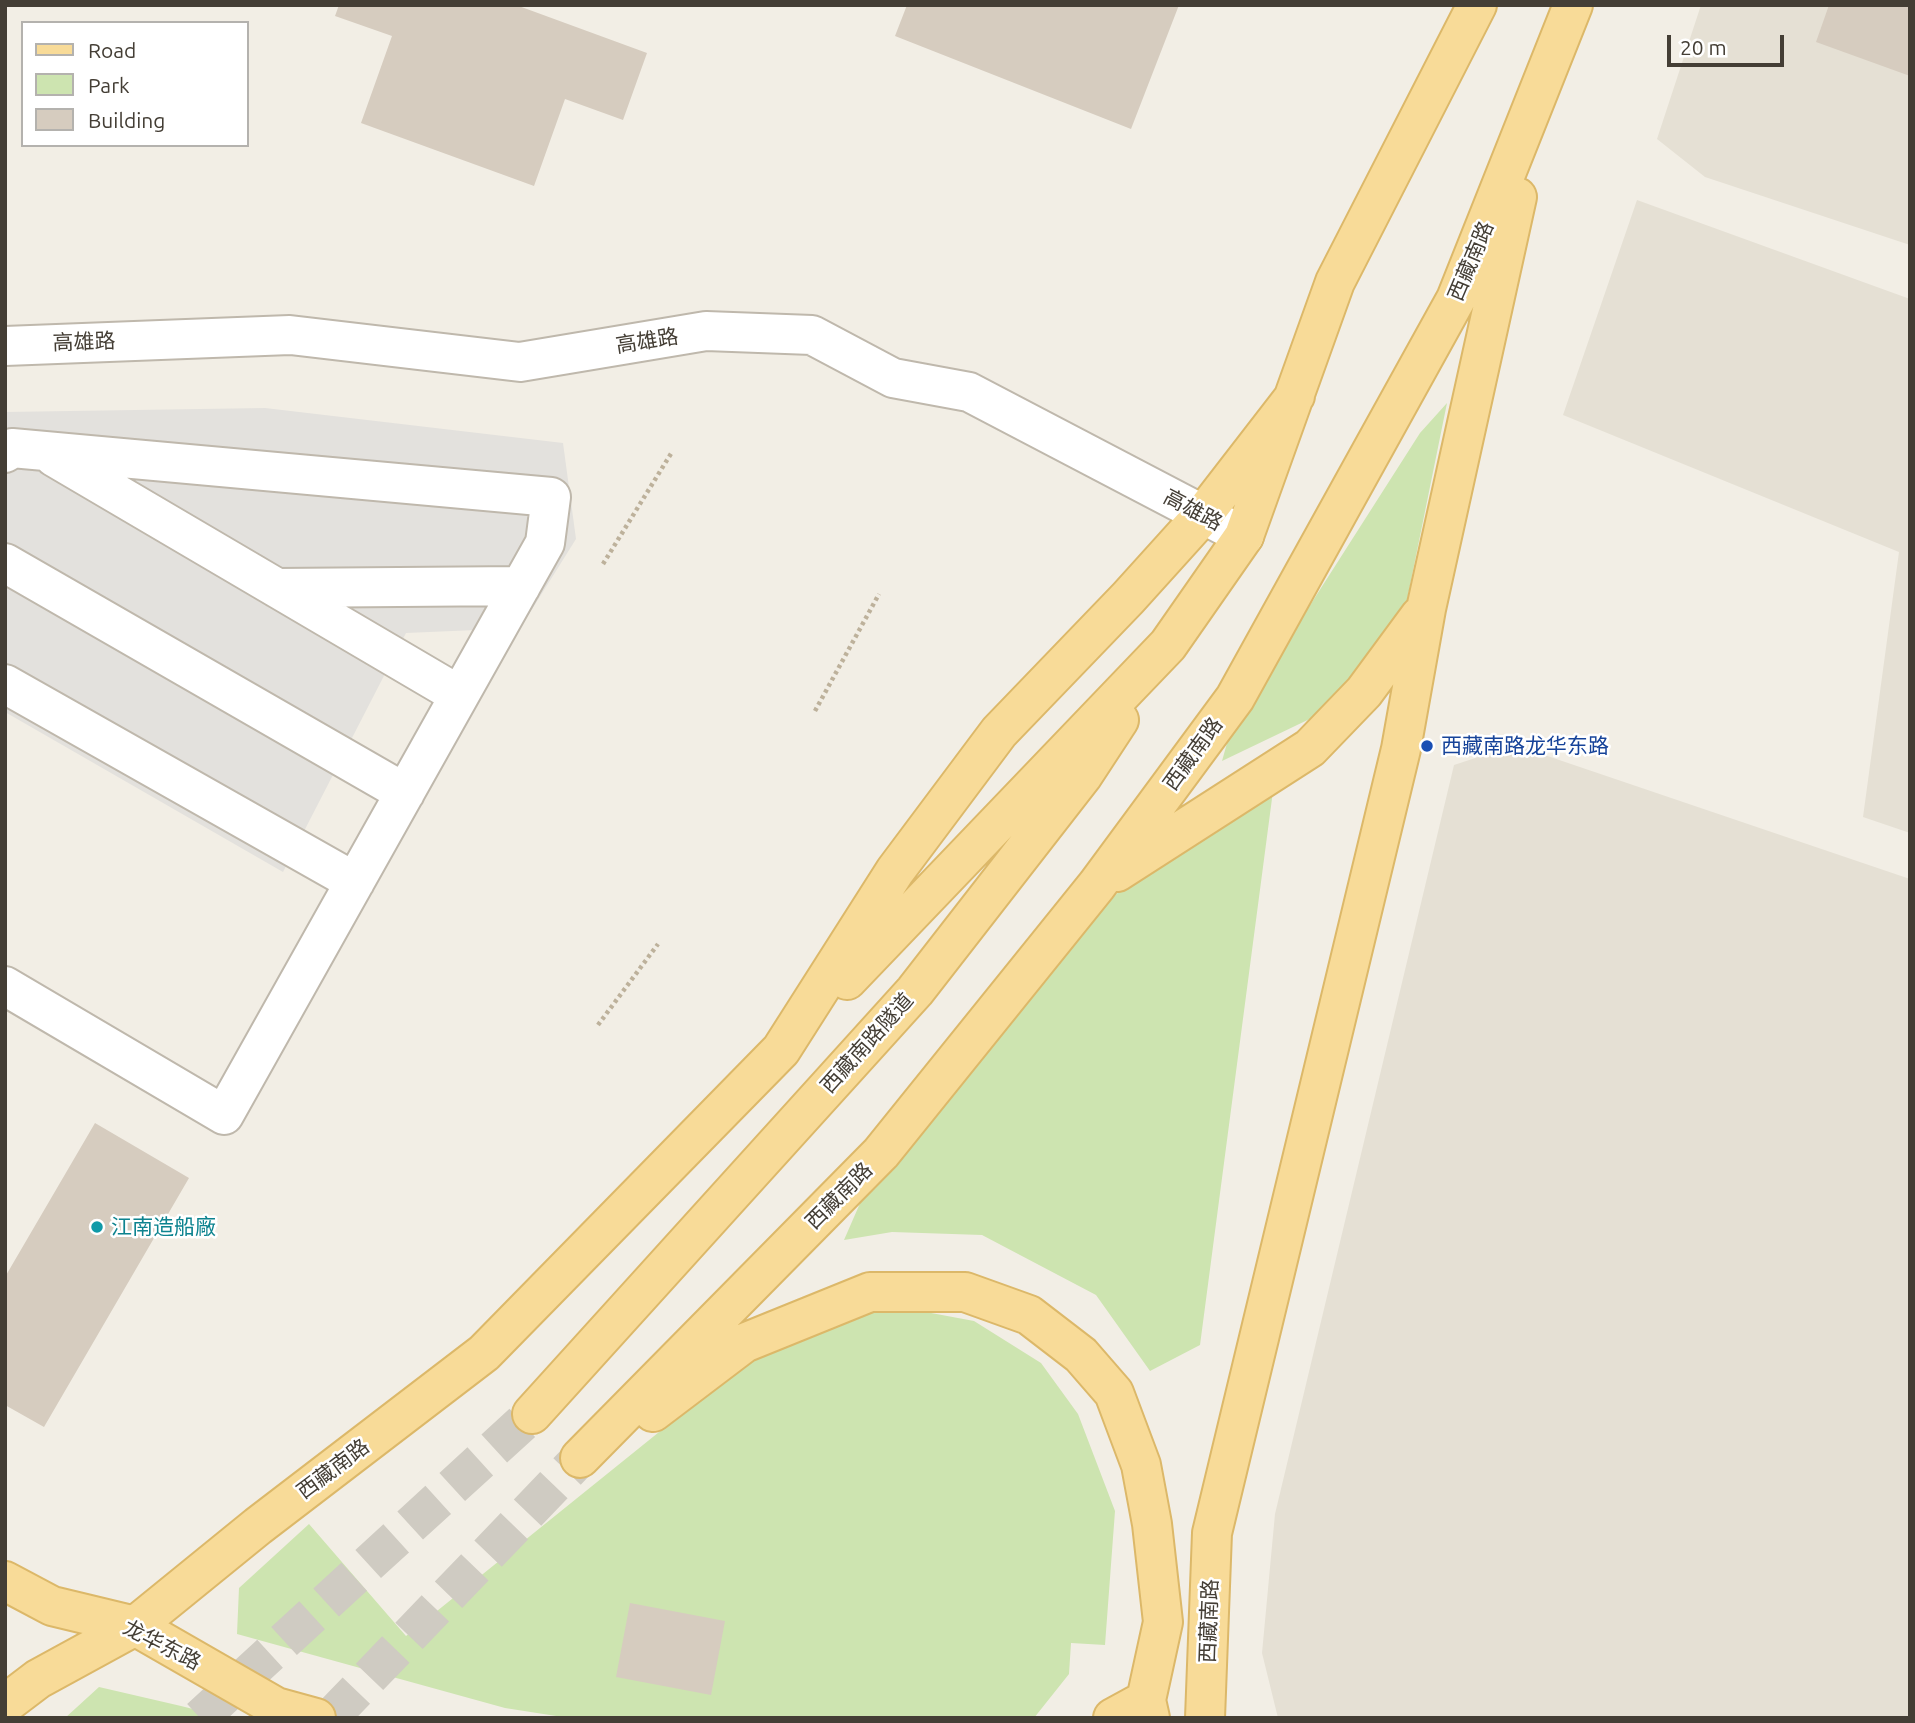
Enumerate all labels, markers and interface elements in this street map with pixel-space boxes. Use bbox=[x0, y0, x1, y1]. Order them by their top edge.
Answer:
legend bbox=[21, 21, 248, 147]
scale bar bbox=[1670, 21, 1787, 65]
text: 20 m bbox=[1680, 35, 1727, 59]
text: Road bbox=[88, 38, 136, 62]
text: Park bbox=[88, 73, 130, 97]
text: Building bbox=[88, 108, 165, 132]
street label: 西藏南路 bbox=[1443, 217, 1499, 305]
street label: 高雄路 bbox=[614, 324, 680, 358]
street label: 高雄路 bbox=[52, 328, 116, 356]
street label: 高雄路 bbox=[1159, 484, 1227, 536]
street label: 西藏南路 bbox=[1158, 713, 1228, 795]
place label: 西藏南路龙华东路 bbox=[1441, 733, 1609, 759]
marker: 西藏南路龙华东路 bbox=[1419, 738, 1435, 754]
street label: 西藏南路隧道 bbox=[815, 988, 919, 1098]
street label: 西藏南路 bbox=[800, 1157, 878, 1235]
place label: 江南造船廠 bbox=[111, 1214, 216, 1240]
marker: 江南造船廠 bbox=[89, 1219, 105, 1235]
street label: 西藏南路 bbox=[292, 1434, 374, 1504]
street label: 西藏南路 bbox=[1195, 1579, 1223, 1663]
street label: 龙华东路 bbox=[119, 1615, 205, 1675]

